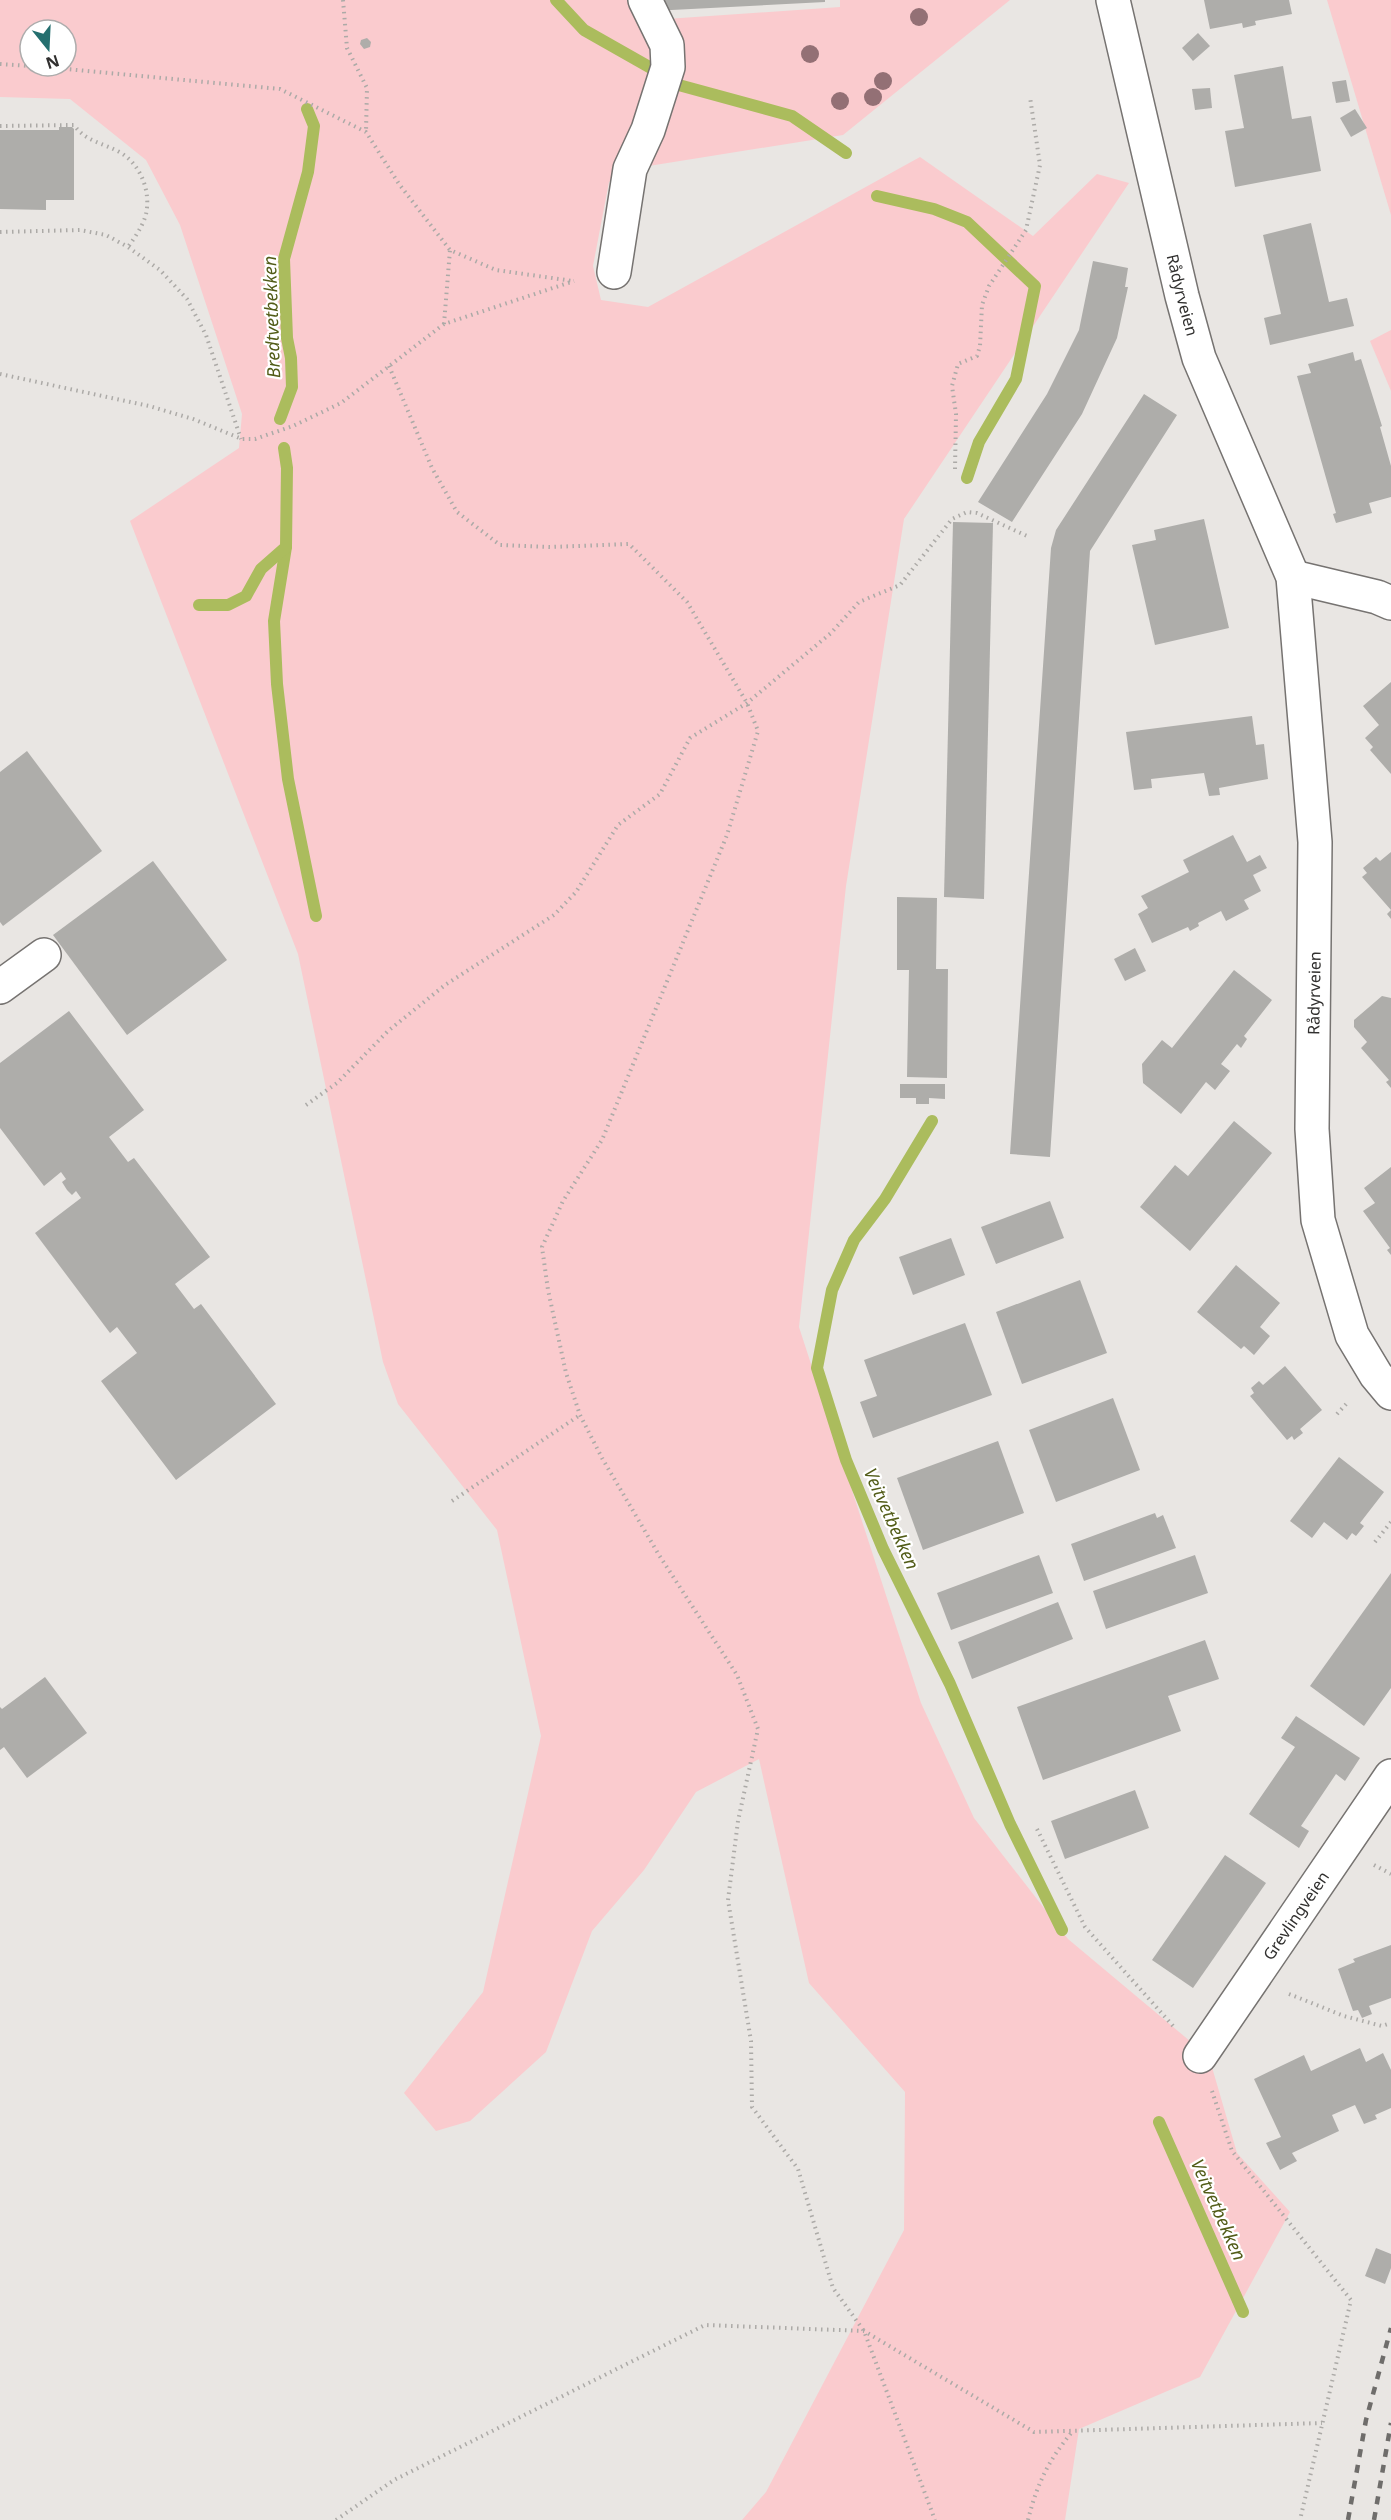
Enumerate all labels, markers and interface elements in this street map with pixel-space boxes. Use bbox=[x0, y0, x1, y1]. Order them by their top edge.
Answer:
north arrow bbox=[18, 18, 78, 78]
text: N bbox=[43, 50, 62, 75]
street label: Rådyrveien bbox=[1162, 252, 1203, 338]
water label: Bredtvetbekken bbox=[257, 255, 285, 379]
street label: Rådyrveien bbox=[1302, 951, 1326, 1035]
water label: Veitvetbekken bbox=[859, 1464, 925, 1573]
street label: Grevlingveien bbox=[1258, 1867, 1334, 1964]
water label: Veitvetbekken bbox=[1186, 2155, 1252, 2264]

